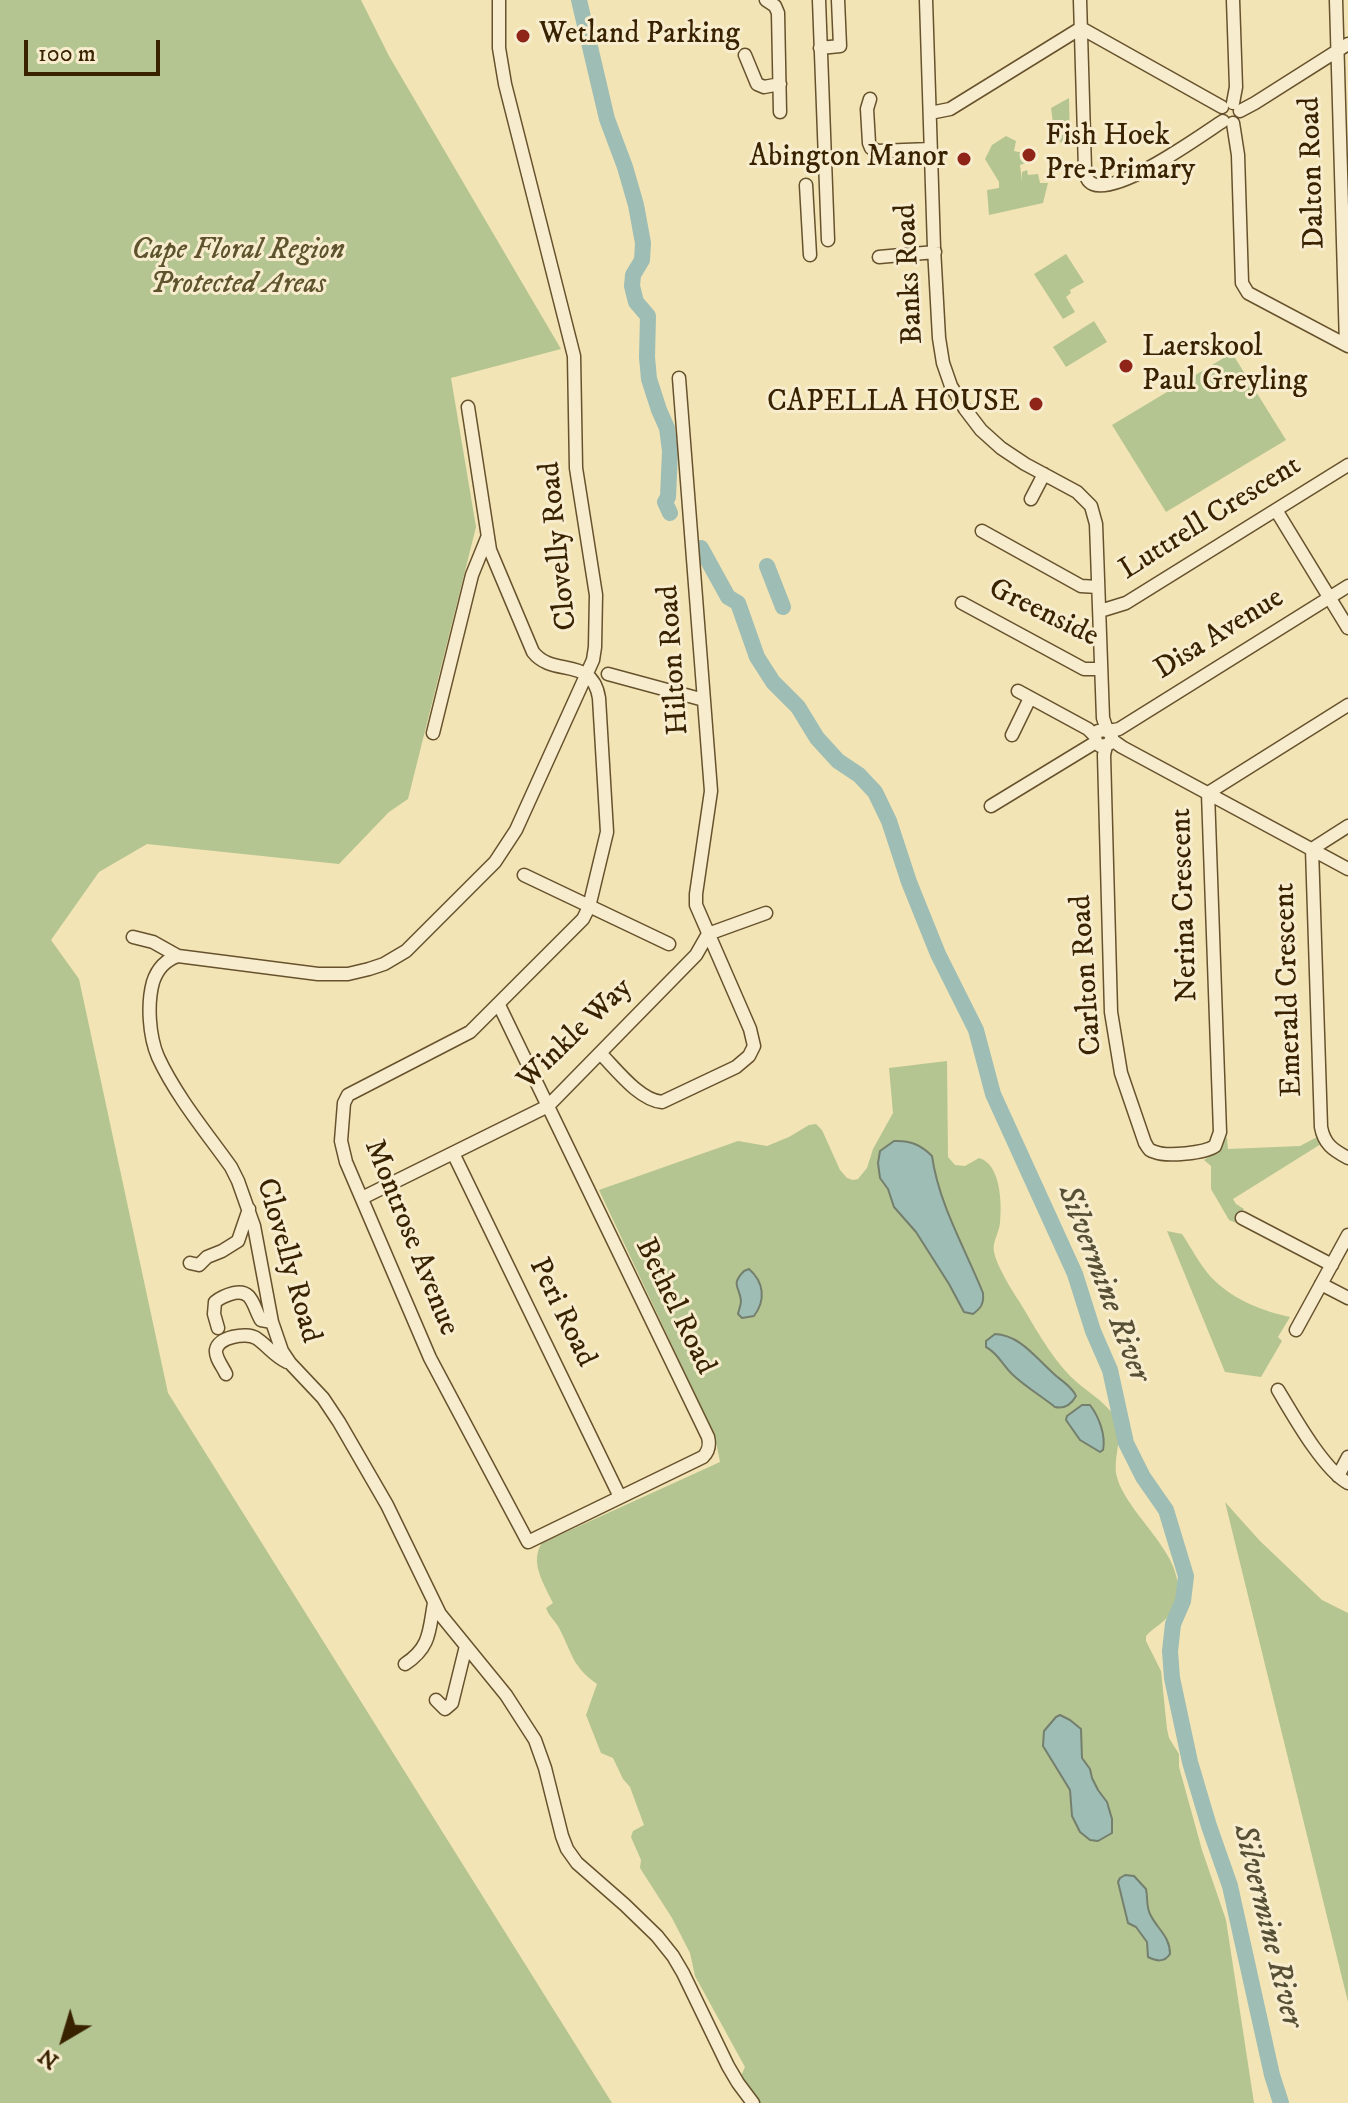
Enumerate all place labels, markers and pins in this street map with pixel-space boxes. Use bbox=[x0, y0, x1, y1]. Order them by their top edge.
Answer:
place label: Wetland Parking bbox=[539, 18, 740, 54]
marker: Wetland Parking bbox=[514, 27, 532, 45]
place label: Fish Hoek Pre-Primary bbox=[1045, 120, 1195, 190]
place label: Abington Manor bbox=[749, 141, 948, 177]
marker: Fish Hoek Pre-Primary bbox=[1020, 146, 1038, 164]
marker: Abington Manor bbox=[955, 150, 973, 168]
place label: Laerskool Paul Greyling bbox=[1142, 331, 1307, 402]
marker: Laerskool Paul Greyling bbox=[1117, 357, 1135, 375]
place label: CAPELLA HOUSE bbox=[767, 386, 1020, 422]
marker: CAPELLA HOUSE bbox=[1027, 395, 1045, 413]

